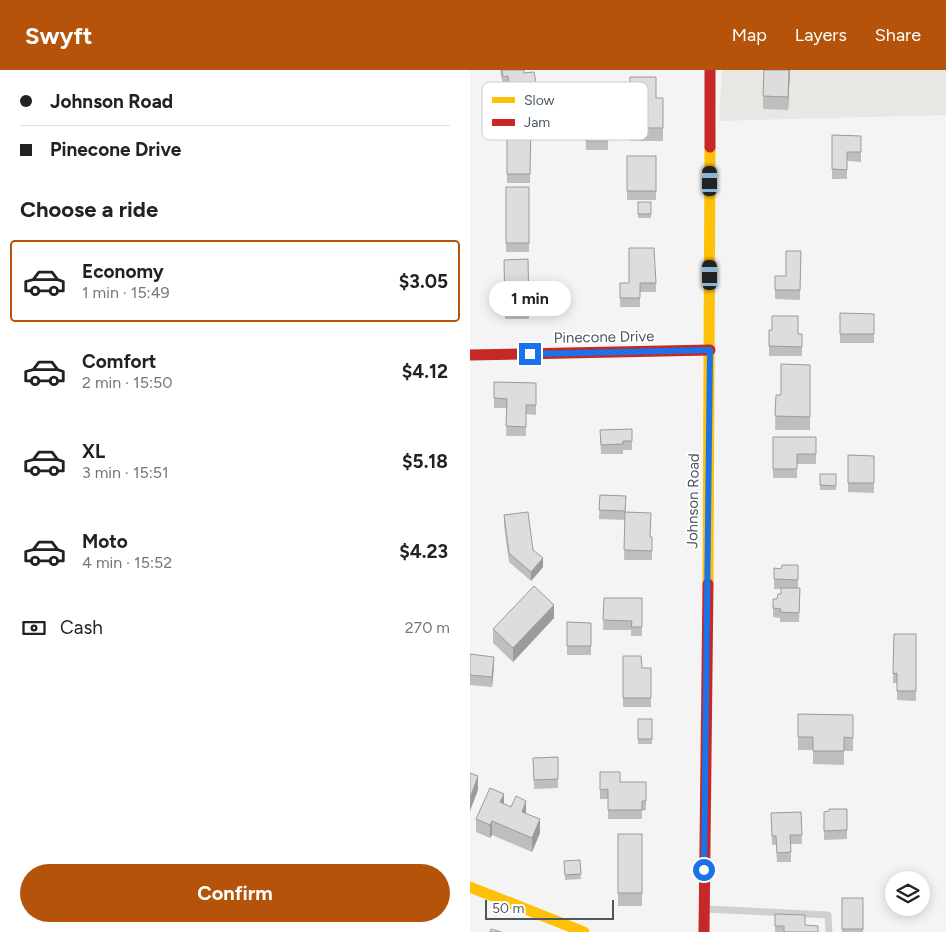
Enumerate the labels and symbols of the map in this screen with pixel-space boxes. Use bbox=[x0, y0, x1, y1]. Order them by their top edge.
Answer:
legend bbox=[482, 82, 648, 140]
text: Slow bbox=[524, 92, 555, 109]
text: Jam bbox=[524, 114, 550, 131]
car bbox=[702, 166, 717, 196]
car bbox=[702, 260, 717, 290]
callout: 1 min bbox=[489, 282, 571, 316]
street label: Pinecone Drive bbox=[554, 327, 654, 347]
route end bbox=[519, 343, 541, 365]
street label: Johnson Road bbox=[683, 453, 703, 549]
route start bbox=[693, 859, 715, 881]
scale bar bbox=[485, 897, 614, 920]

